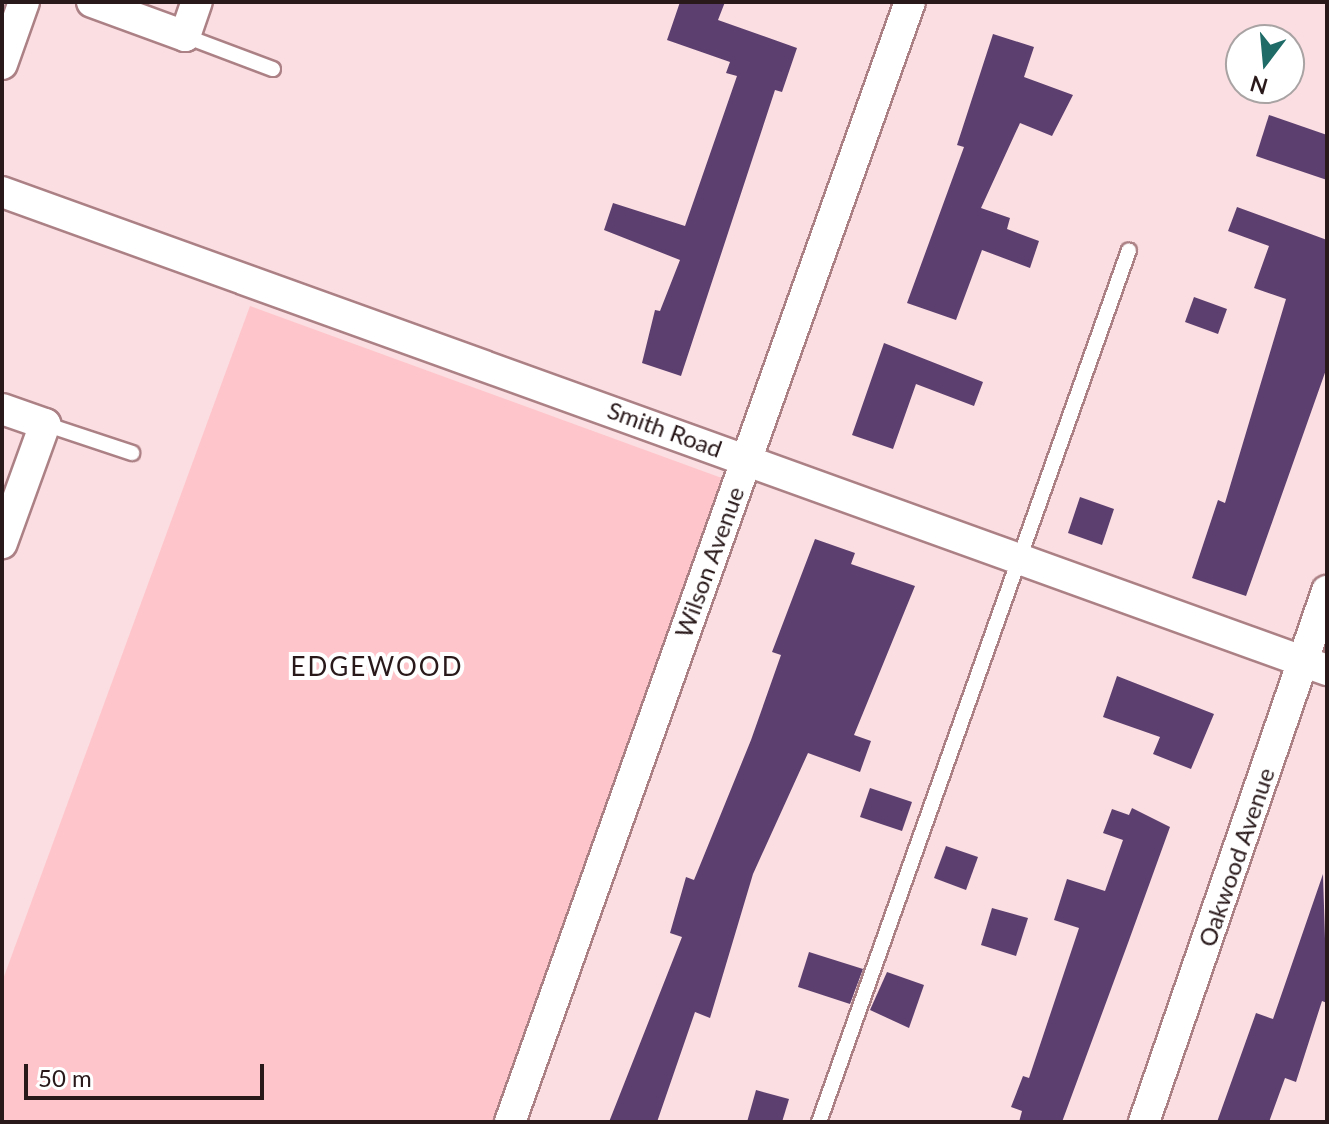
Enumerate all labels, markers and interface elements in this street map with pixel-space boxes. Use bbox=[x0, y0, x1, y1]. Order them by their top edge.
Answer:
north arrow bbox=[1225, 24, 1305, 104]
text: N bbox=[1247, 70, 1271, 101]
street label: Smith Road bbox=[604, 395, 726, 463]
street label: Wilson Avenue bbox=[668, 482, 750, 642]
district label: EDGEWOOD bbox=[291, 651, 463, 683]
street label: Oakwood Avenue bbox=[1192, 763, 1280, 951]
scale bar bbox=[28, 1048, 268, 1098]
text: 50 m bbox=[38, 1063, 92, 1092]

